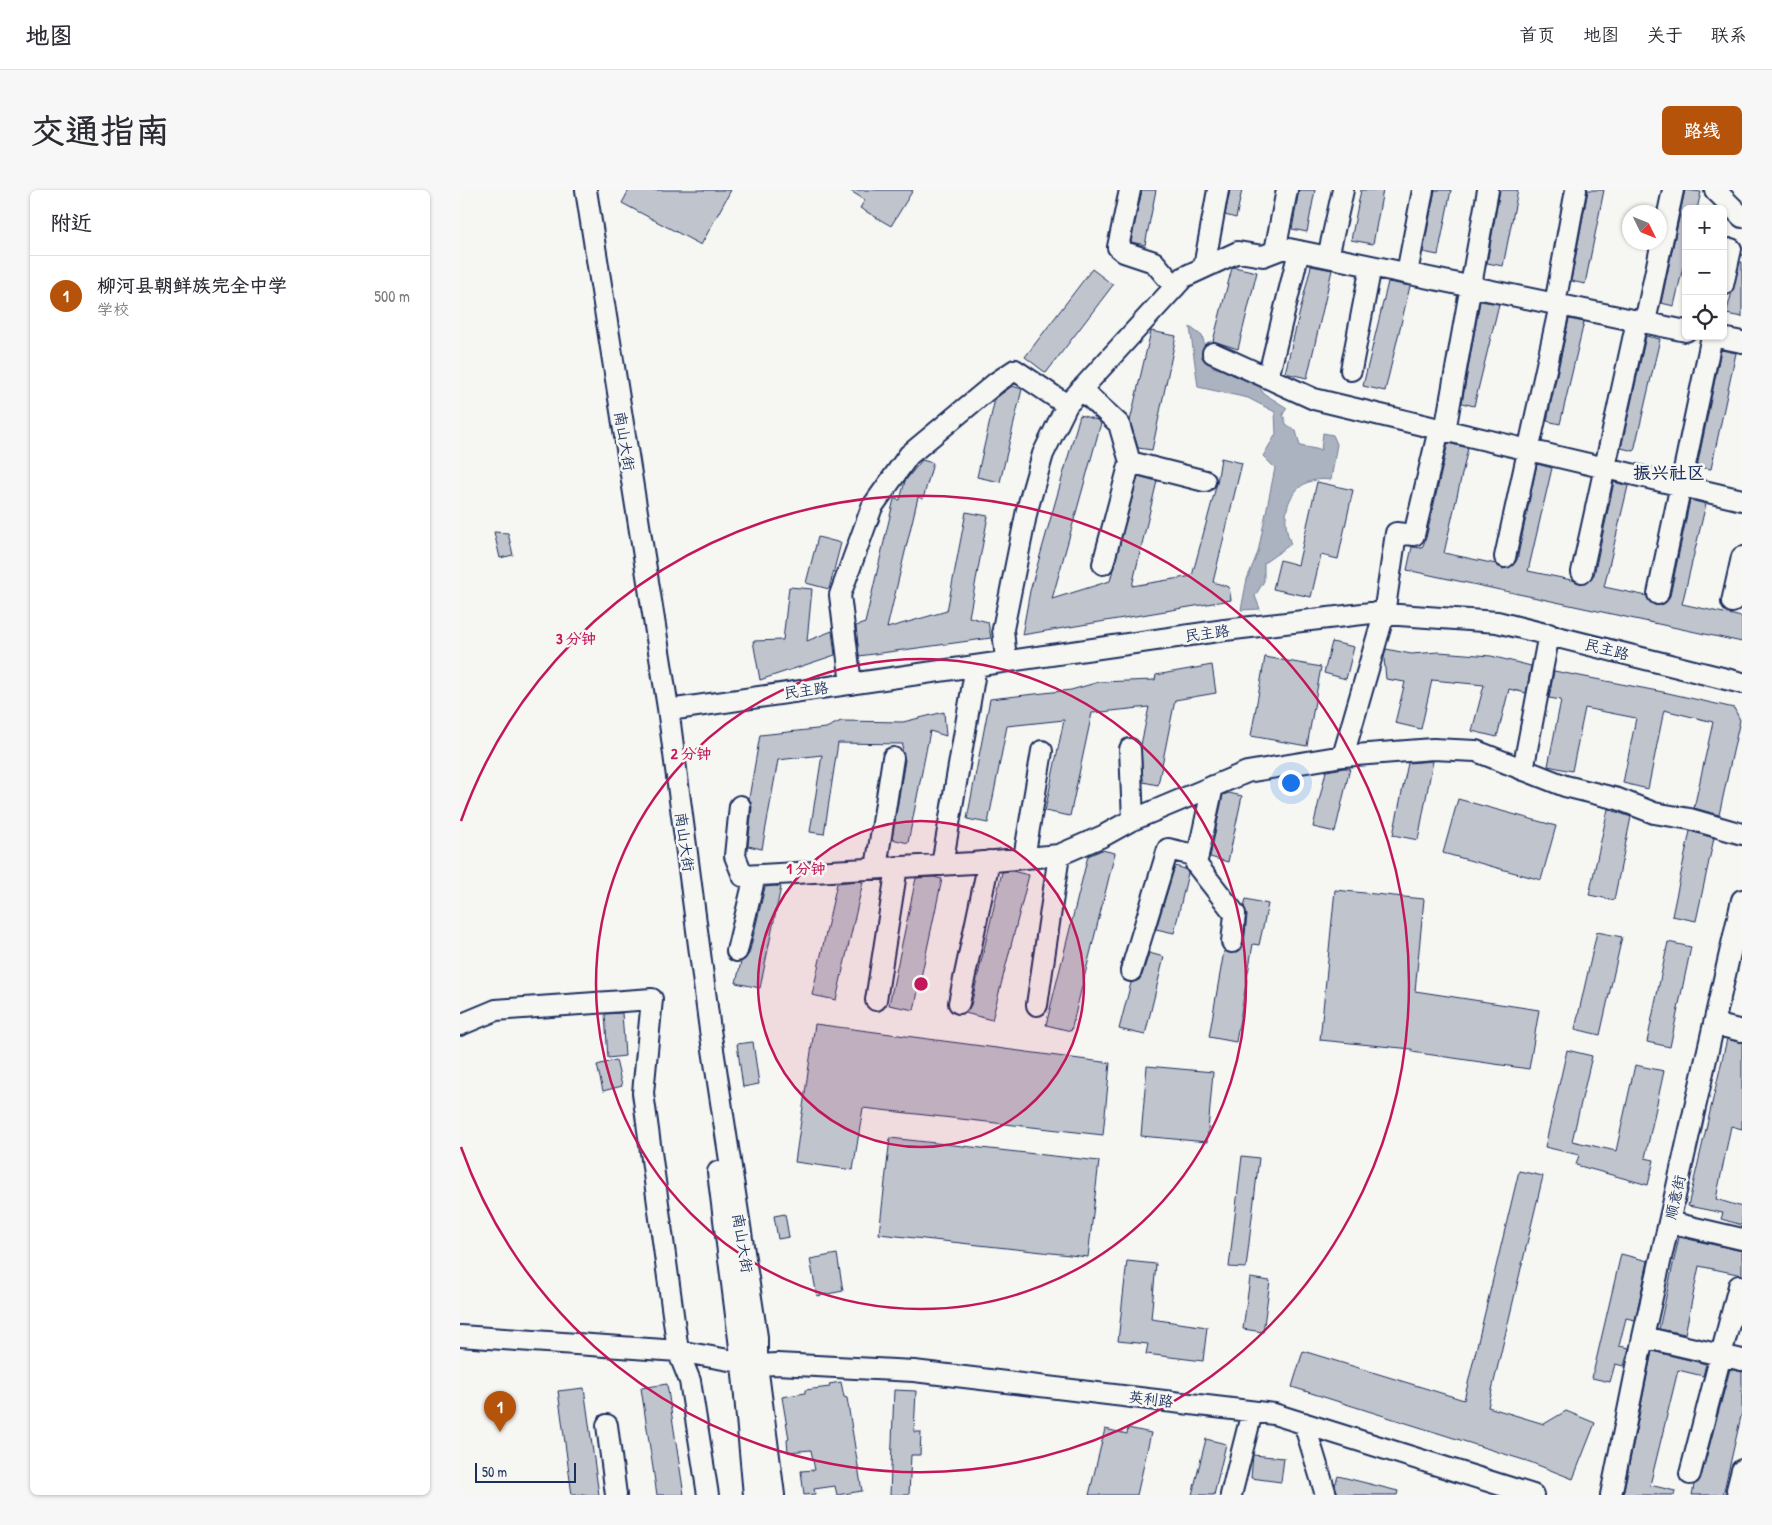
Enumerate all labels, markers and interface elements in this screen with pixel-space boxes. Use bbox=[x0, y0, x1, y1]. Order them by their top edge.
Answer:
text: 地图 bbox=[25, 19, 73, 51]
text: 首页 bbox=[1519, 22, 1555, 47]
text: 地图 bbox=[1583, 22, 1619, 47]
text: 关于 bbox=[1647, 22, 1683, 47]
text: 联系 bbox=[1711, 22, 1747, 47]
button: 路线 bbox=[1662, 106, 1742, 155]
text: 交通指南 bbox=[30, 107, 170, 154]
north arrow bbox=[1622, 205, 1667, 250]
map controls bbox=[1682, 205, 1727, 340]
button: + bbox=[1682, 205, 1727, 250]
text: 附近 bbox=[50, 208, 92, 237]
button: − bbox=[1682, 250, 1727, 295]
text: 柳河县朝鲜族完全中学 bbox=[97, 272, 287, 298]
text: 1 bbox=[63, 285, 69, 307]
text: 500 m bbox=[374, 285, 410, 307]
button: locate bbox=[1682, 295, 1727, 340]
text: 学校 bbox=[97, 298, 129, 320]
street label: 南山大街 bbox=[610, 410, 640, 472]
district label: 振兴社区 bbox=[1633, 460, 1705, 485]
street label: 民主路 bbox=[1183, 619, 1231, 647]
text: 3 分钟 bbox=[556, 628, 596, 649]
street label: 民主路 bbox=[1583, 633, 1631, 665]
street label: 民主路 bbox=[782, 676, 830, 704]
text: 2 分钟 bbox=[671, 743, 711, 764]
your location bbox=[1278, 770, 1304, 796]
street label: 南山大街 bbox=[670, 811, 700, 873]
text: 1 分钟 bbox=[787, 858, 825, 879]
centre of rings bbox=[912, 975, 930, 993]
street label: 顺意街 bbox=[1660, 1173, 1690, 1221]
street label: 南山大街 bbox=[728, 1212, 758, 1274]
street label: 英利路 bbox=[1127, 1386, 1175, 1412]
pin: 1 bbox=[484, 1391, 516, 1432]
scale bar bbox=[475, 1460, 576, 1483]
text: 50 m bbox=[482, 1462, 507, 1481]

